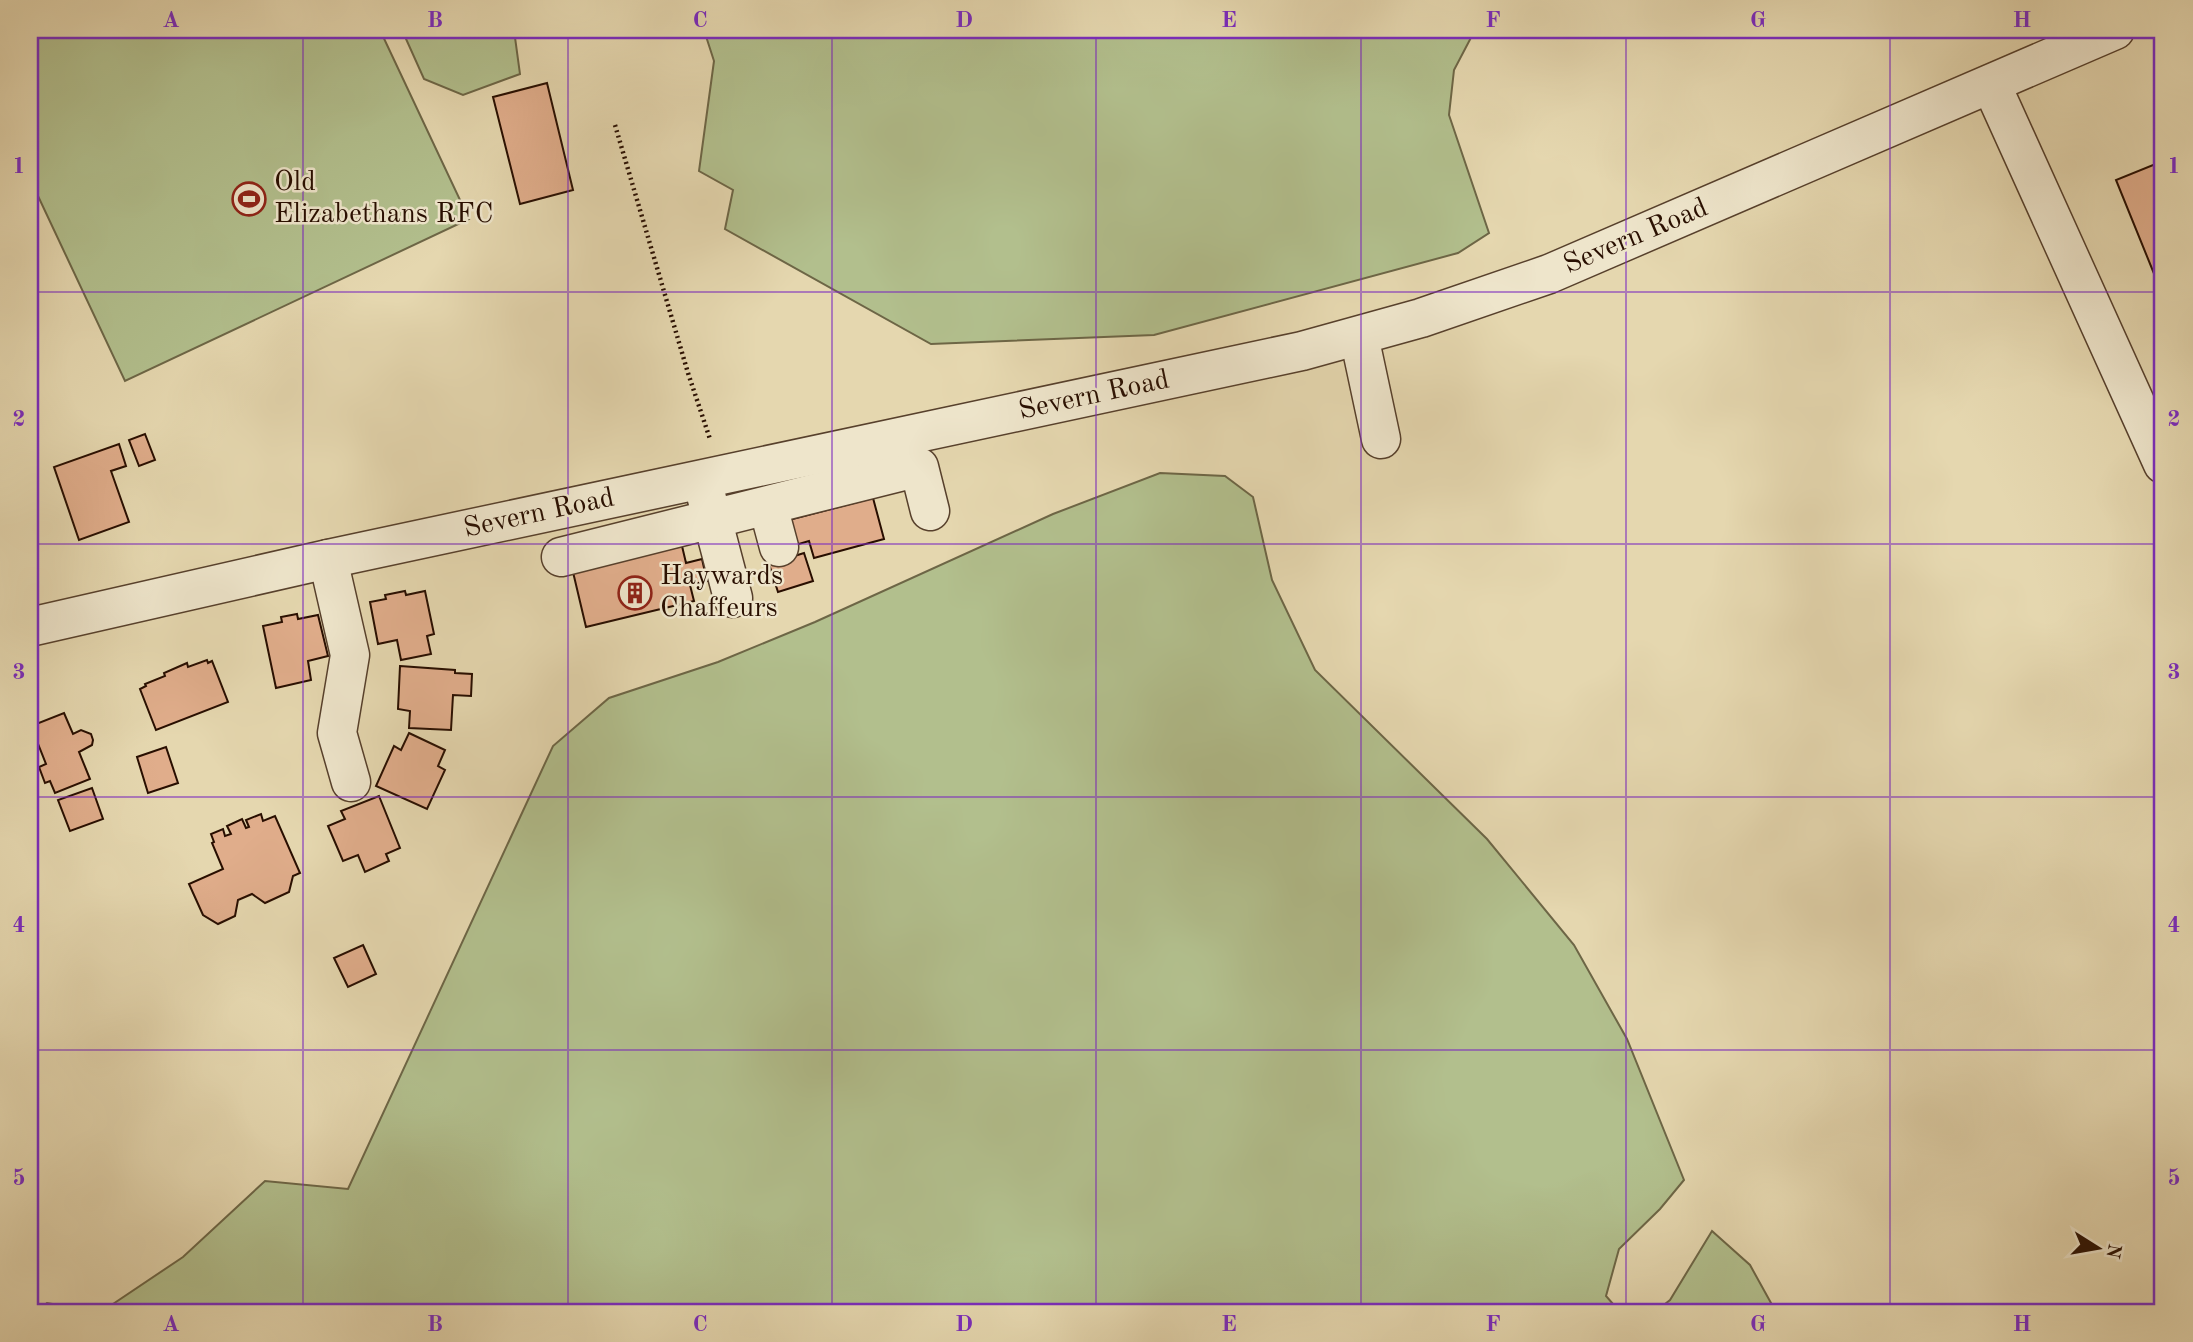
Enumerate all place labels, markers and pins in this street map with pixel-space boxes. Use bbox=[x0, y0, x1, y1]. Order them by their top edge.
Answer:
place label: Old Elizabethans RFC bbox=[274, 169, 494, 229]
sports icon: Old Elizabethans RFC bbox=[230, 180, 268, 218]
place label: Haywards Chaffeurs bbox=[660, 563, 783, 623]
building icon: Haywards Chaffeurs bbox=[616, 574, 654, 612]

